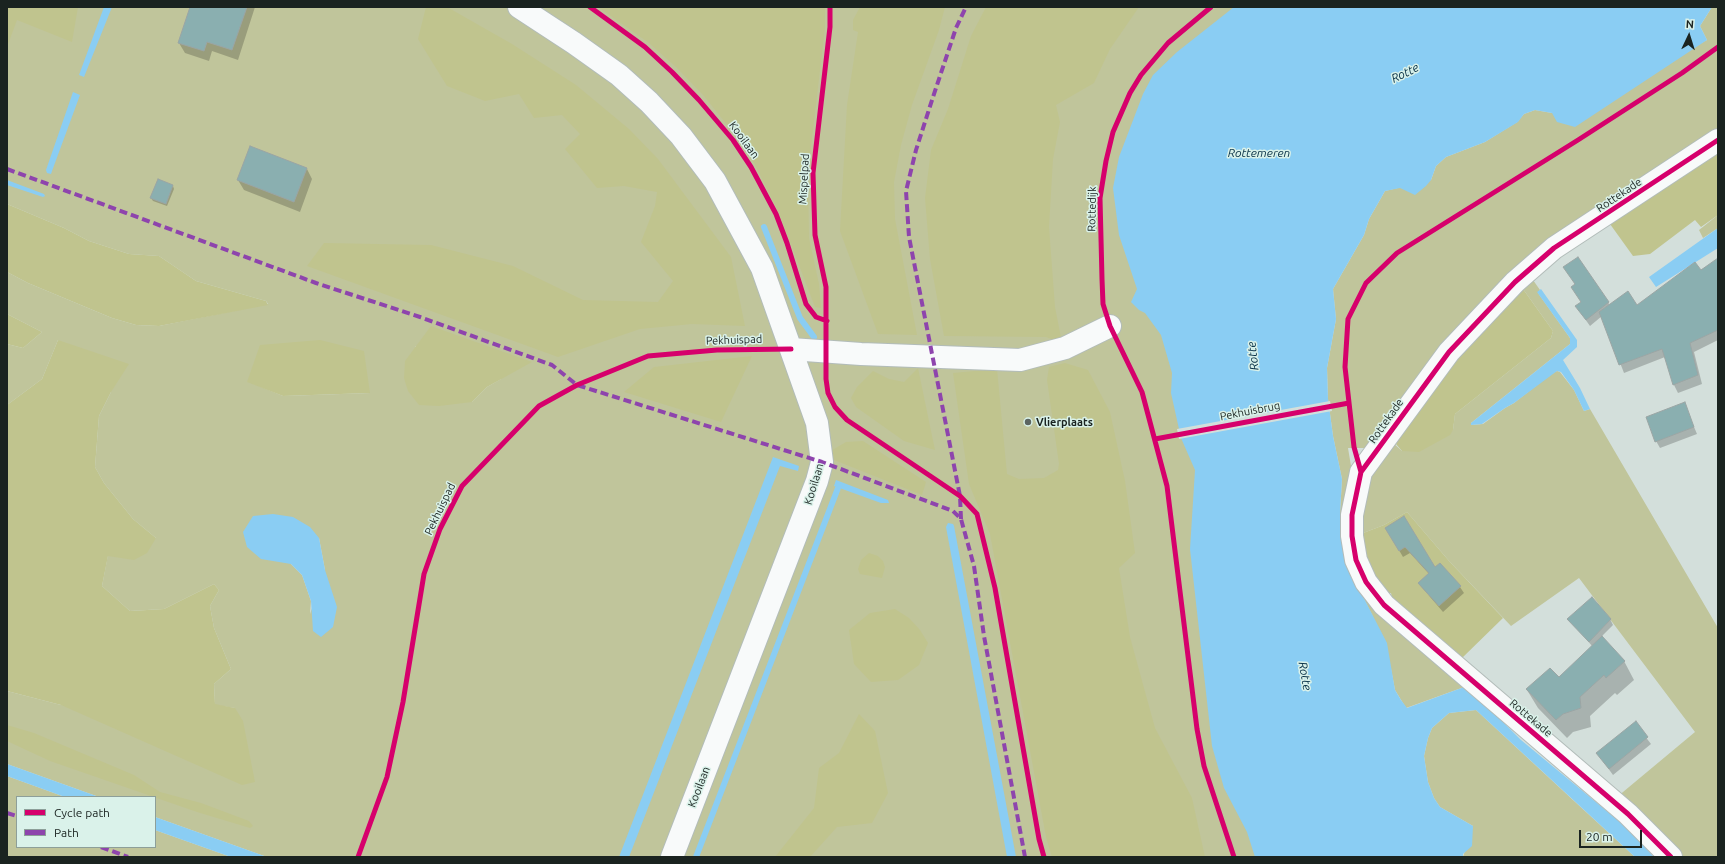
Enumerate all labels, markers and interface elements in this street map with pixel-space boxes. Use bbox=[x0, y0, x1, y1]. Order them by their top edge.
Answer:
north arrow bbox=[1669, 16, 1709, 56]
text: N bbox=[1685, 18, 1694, 30]
water label: Rotte bbox=[1389, 60, 1421, 86]
street label: Kooilaan bbox=[726, 119, 762, 161]
water label: Rottemeren bbox=[1228, 146, 1290, 160]
street label: Mispelpad bbox=[796, 153, 812, 205]
street label: Rottekade bbox=[1594, 175, 1644, 215]
street label: Rottedijk bbox=[1085, 186, 1099, 232]
street label: Pekhuispad bbox=[706, 332, 762, 348]
water label: Rotte bbox=[1244, 341, 1262, 371]
street label: Rottekade bbox=[1366, 396, 1406, 446]
street label: Pekhuisbrug bbox=[1219, 399, 1281, 423]
place label: Vlierplaats bbox=[1036, 415, 1093, 429]
marker: Vlierplaats bbox=[1023, 417, 1033, 427]
street label: Kooilaan bbox=[801, 462, 827, 506]
street label: Pekhuispad bbox=[422, 481, 458, 537]
water label: Rotte bbox=[1295, 660, 1315, 692]
street label: Rottekade bbox=[1507, 696, 1555, 740]
street label: Kooilaan bbox=[685, 765, 713, 809]
legend bbox=[16, 796, 156, 848]
text: Cycle path bbox=[54, 806, 110, 819]
scale bar bbox=[1581, 822, 1644, 848]
text: Path bbox=[54, 826, 79, 839]
text: 20 m bbox=[1586, 830, 1613, 843]

